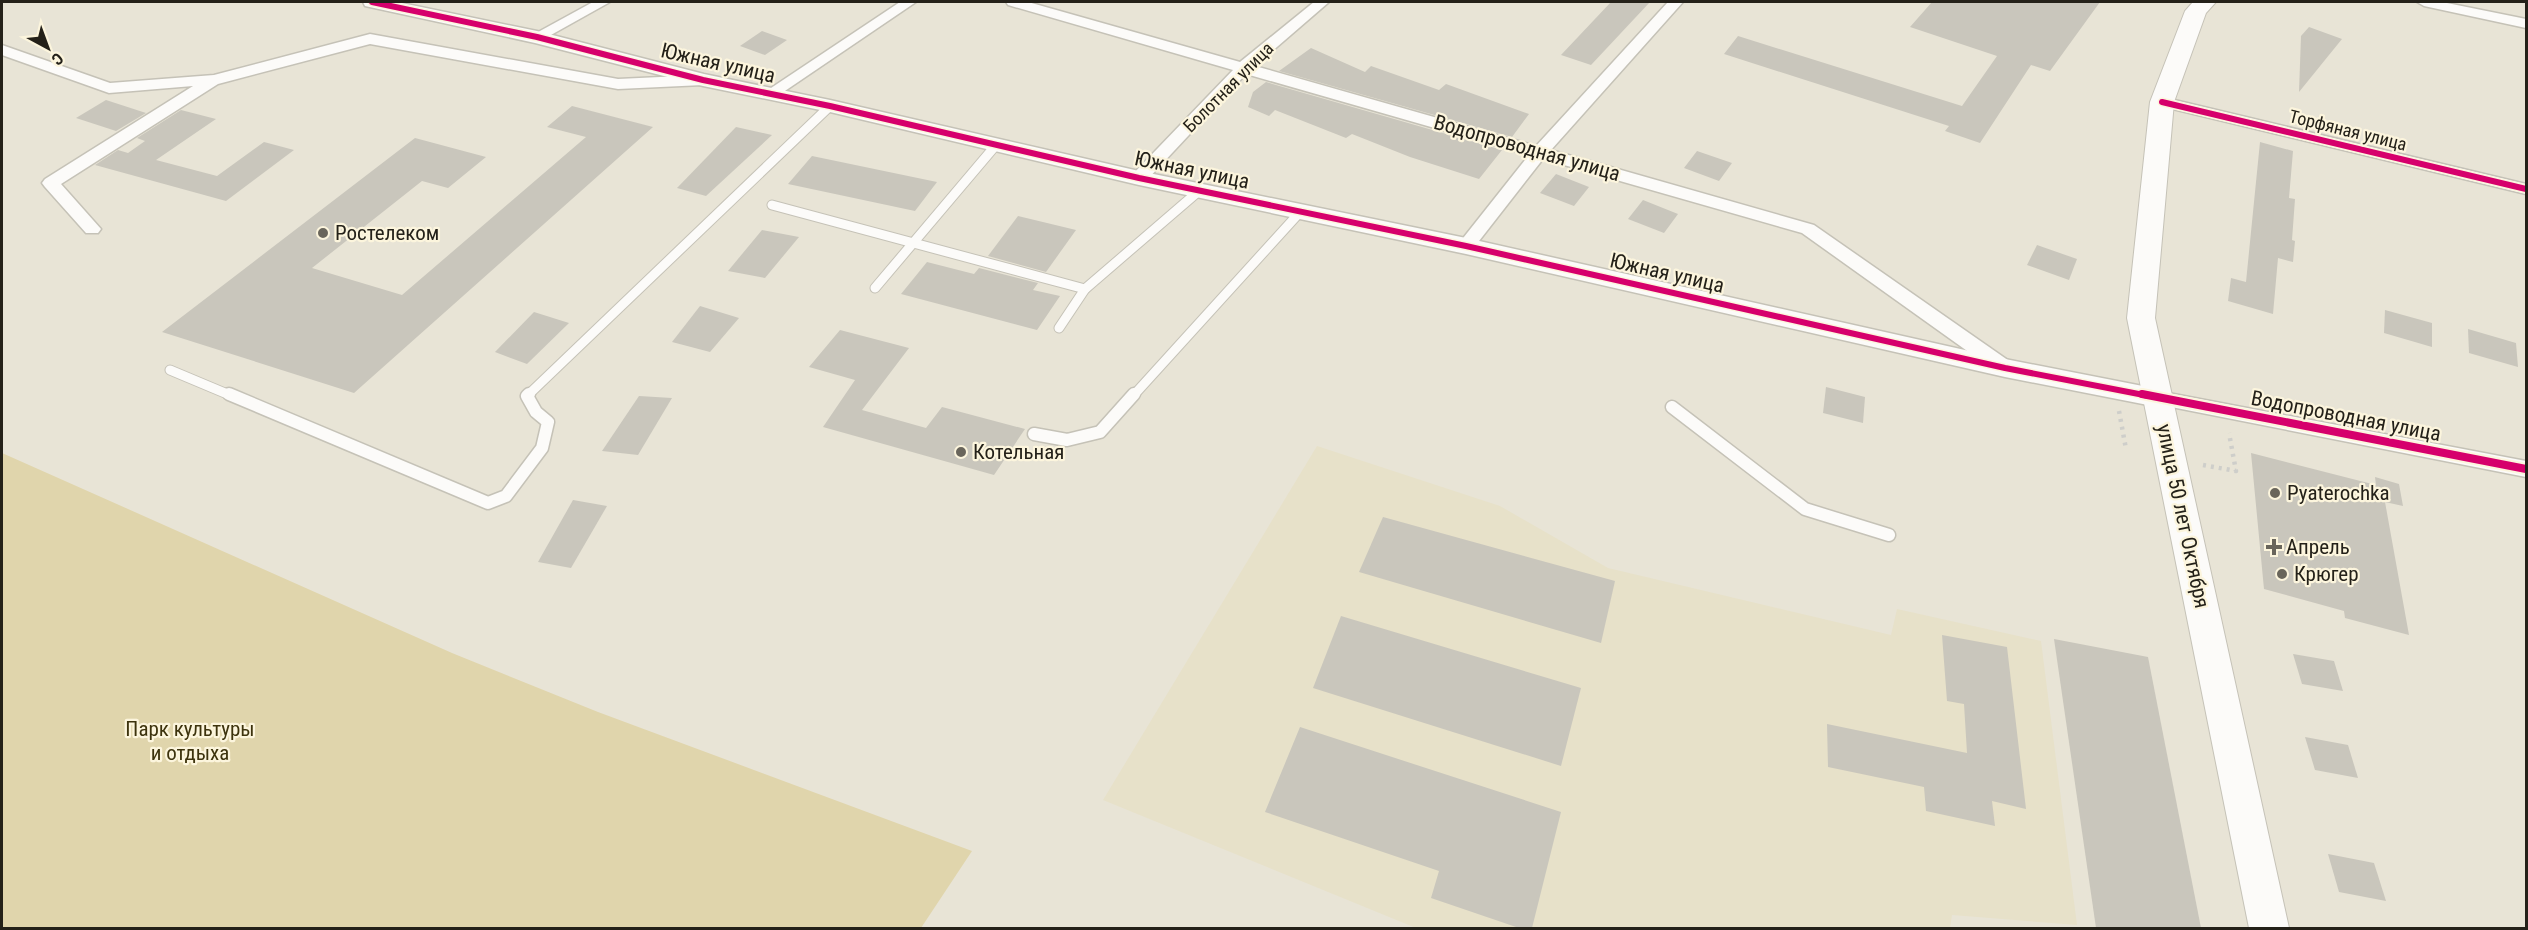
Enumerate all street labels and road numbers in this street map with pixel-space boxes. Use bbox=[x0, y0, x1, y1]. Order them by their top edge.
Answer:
street label: Южная улица bbox=[659, 38, 777, 88]
street label: Болотная улица bbox=[1179, 38, 1277, 136]
street label: Торфяная улица bbox=[2287, 105, 2409, 155]
street label: Водопроводная улица bbox=[1431, 110, 1623, 186]
street label: Южная улица bbox=[1133, 146, 1251, 194]
street label: Южная улица bbox=[1608, 248, 1726, 298]
street label: Водопроводная улица bbox=[2249, 386, 2443, 446]
street label: улица 50 лет Октября bbox=[2152, 422, 2214, 610]

